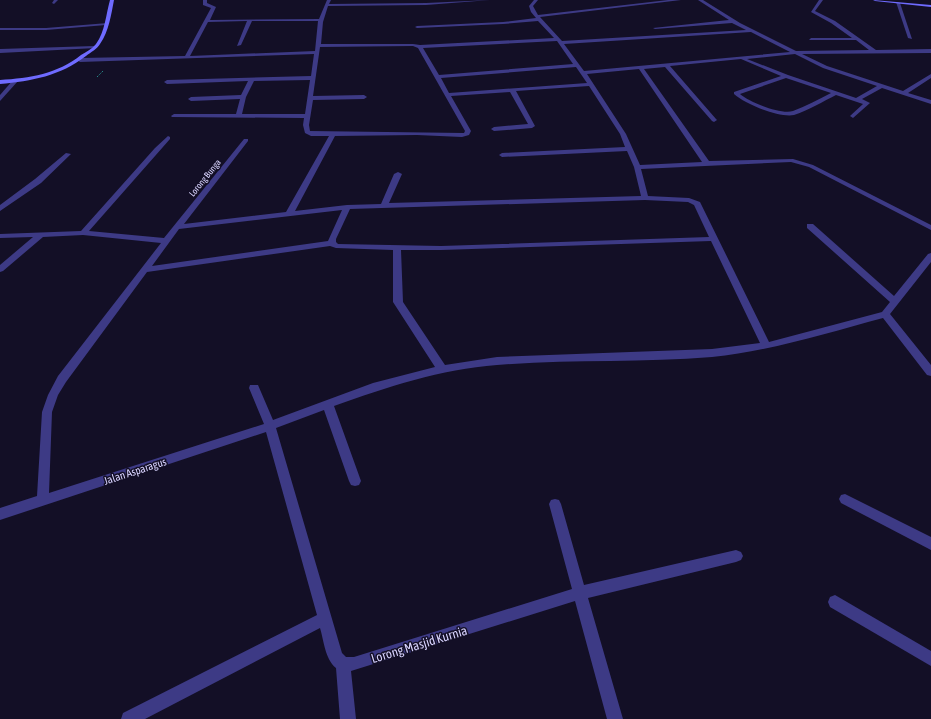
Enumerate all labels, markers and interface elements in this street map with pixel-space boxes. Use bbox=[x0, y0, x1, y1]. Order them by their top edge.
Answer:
street label: Lorong Bunga bbox=[187, 157, 223, 199]
street label: Jalan Asparagus bbox=[102, 455, 168, 487]
street label: Lorong Masjid Kurnia bbox=[369, 623, 469, 666]

